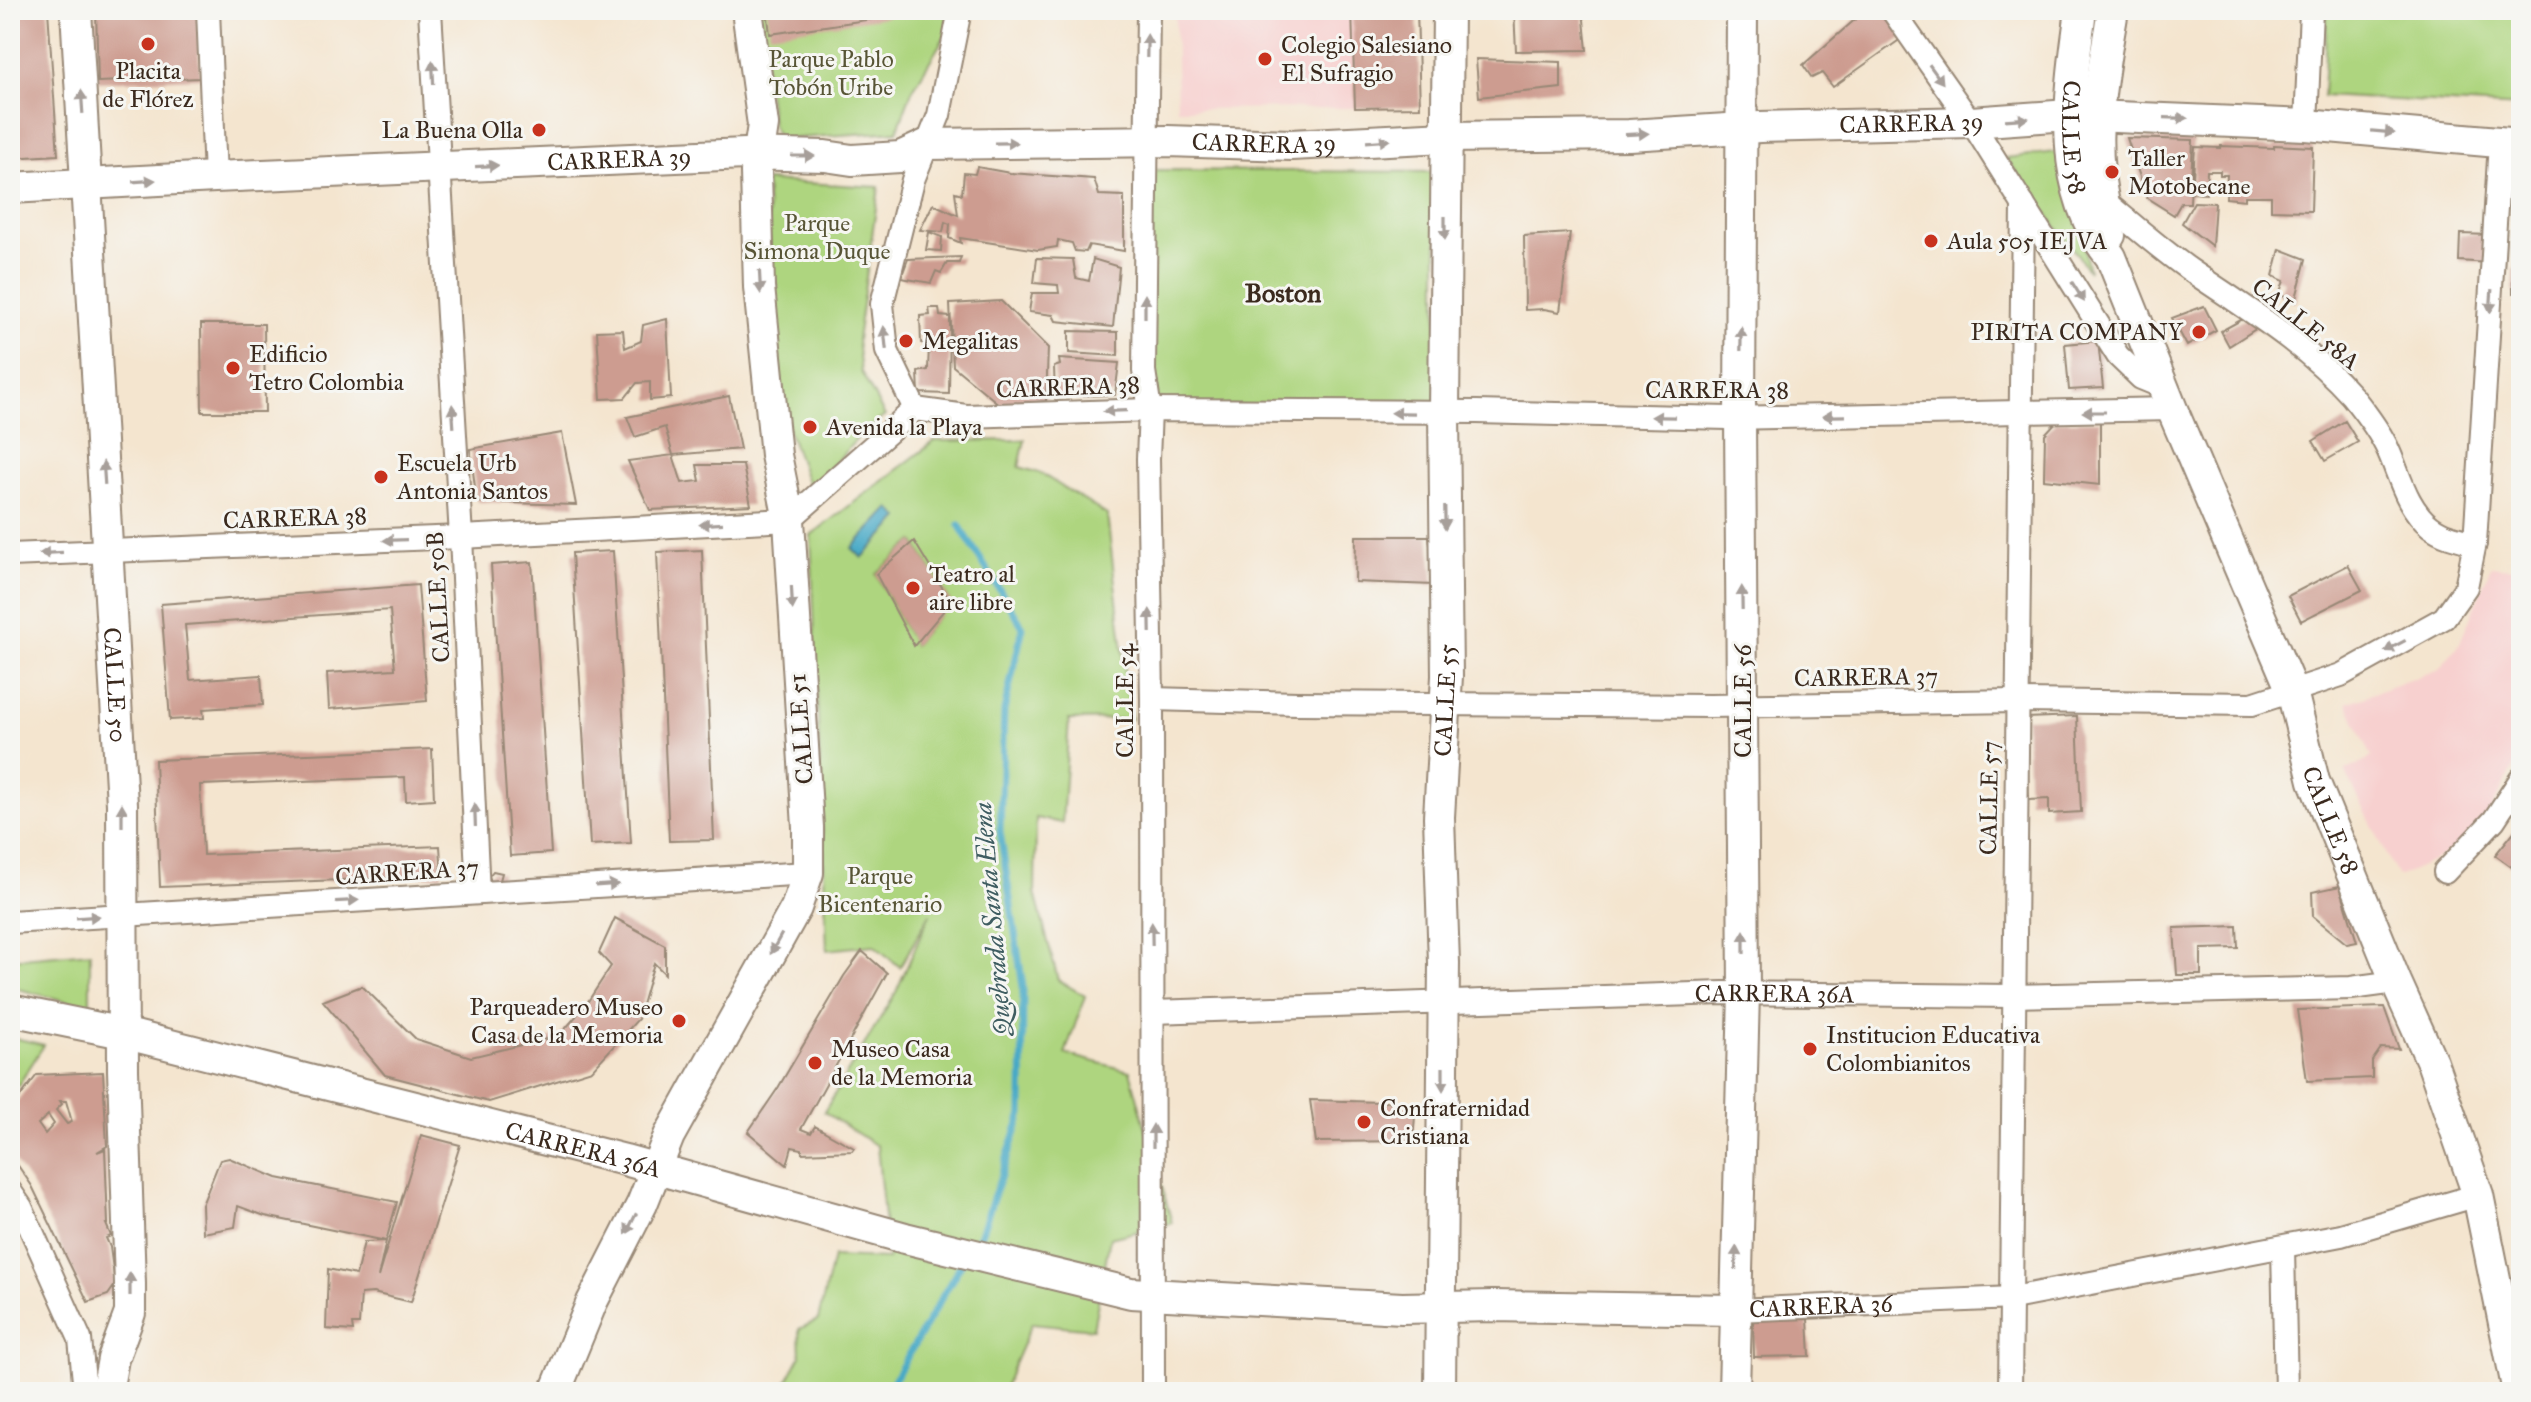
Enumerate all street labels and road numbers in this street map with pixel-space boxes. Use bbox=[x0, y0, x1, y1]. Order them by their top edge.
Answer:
street label: CALLE 58 bbox=[2055, 79, 2093, 197]
street label: CARRERA 39 bbox=[1839, 106, 1984, 140]
street label: CARRERA 39 bbox=[1191, 127, 1337, 160]
street label: CARRERA 39 bbox=[547, 141, 692, 178]
street label: CALLE 58A bbox=[2246, 271, 2366, 377]
street label: CARRERA 38 bbox=[995, 369, 1141, 405]
street label: CARRERA 38 bbox=[1645, 375, 1789, 405]
street label: CARRERA 38 bbox=[222, 500, 368, 536]
street label: CALLE 50B bbox=[420, 531, 456, 663]
street label: CALLE 50 bbox=[97, 626, 133, 743]
street label: CALLE 54 bbox=[1110, 643, 1140, 758]
street label: CALLE 56 bbox=[1728, 643, 1758, 758]
street label: CALLE 55 bbox=[1427, 644, 1462, 757]
street label: CARRERA 37 bbox=[1794, 661, 1938, 693]
street label: CALLE 51 bbox=[782, 673, 820, 785]
street label: CALLE 57 bbox=[1973, 741, 2005, 855]
street label: CALLE 58 bbox=[2296, 763, 2366, 879]
street label: CARRERA 37 bbox=[334, 852, 480, 892]
street label: CARRERA 36A bbox=[1694, 978, 1855, 1009]
street label: CARRERA 36A bbox=[502, 1115, 664, 1184]
street label: CARRERA 36 bbox=[1749, 1288, 1894, 1324]

